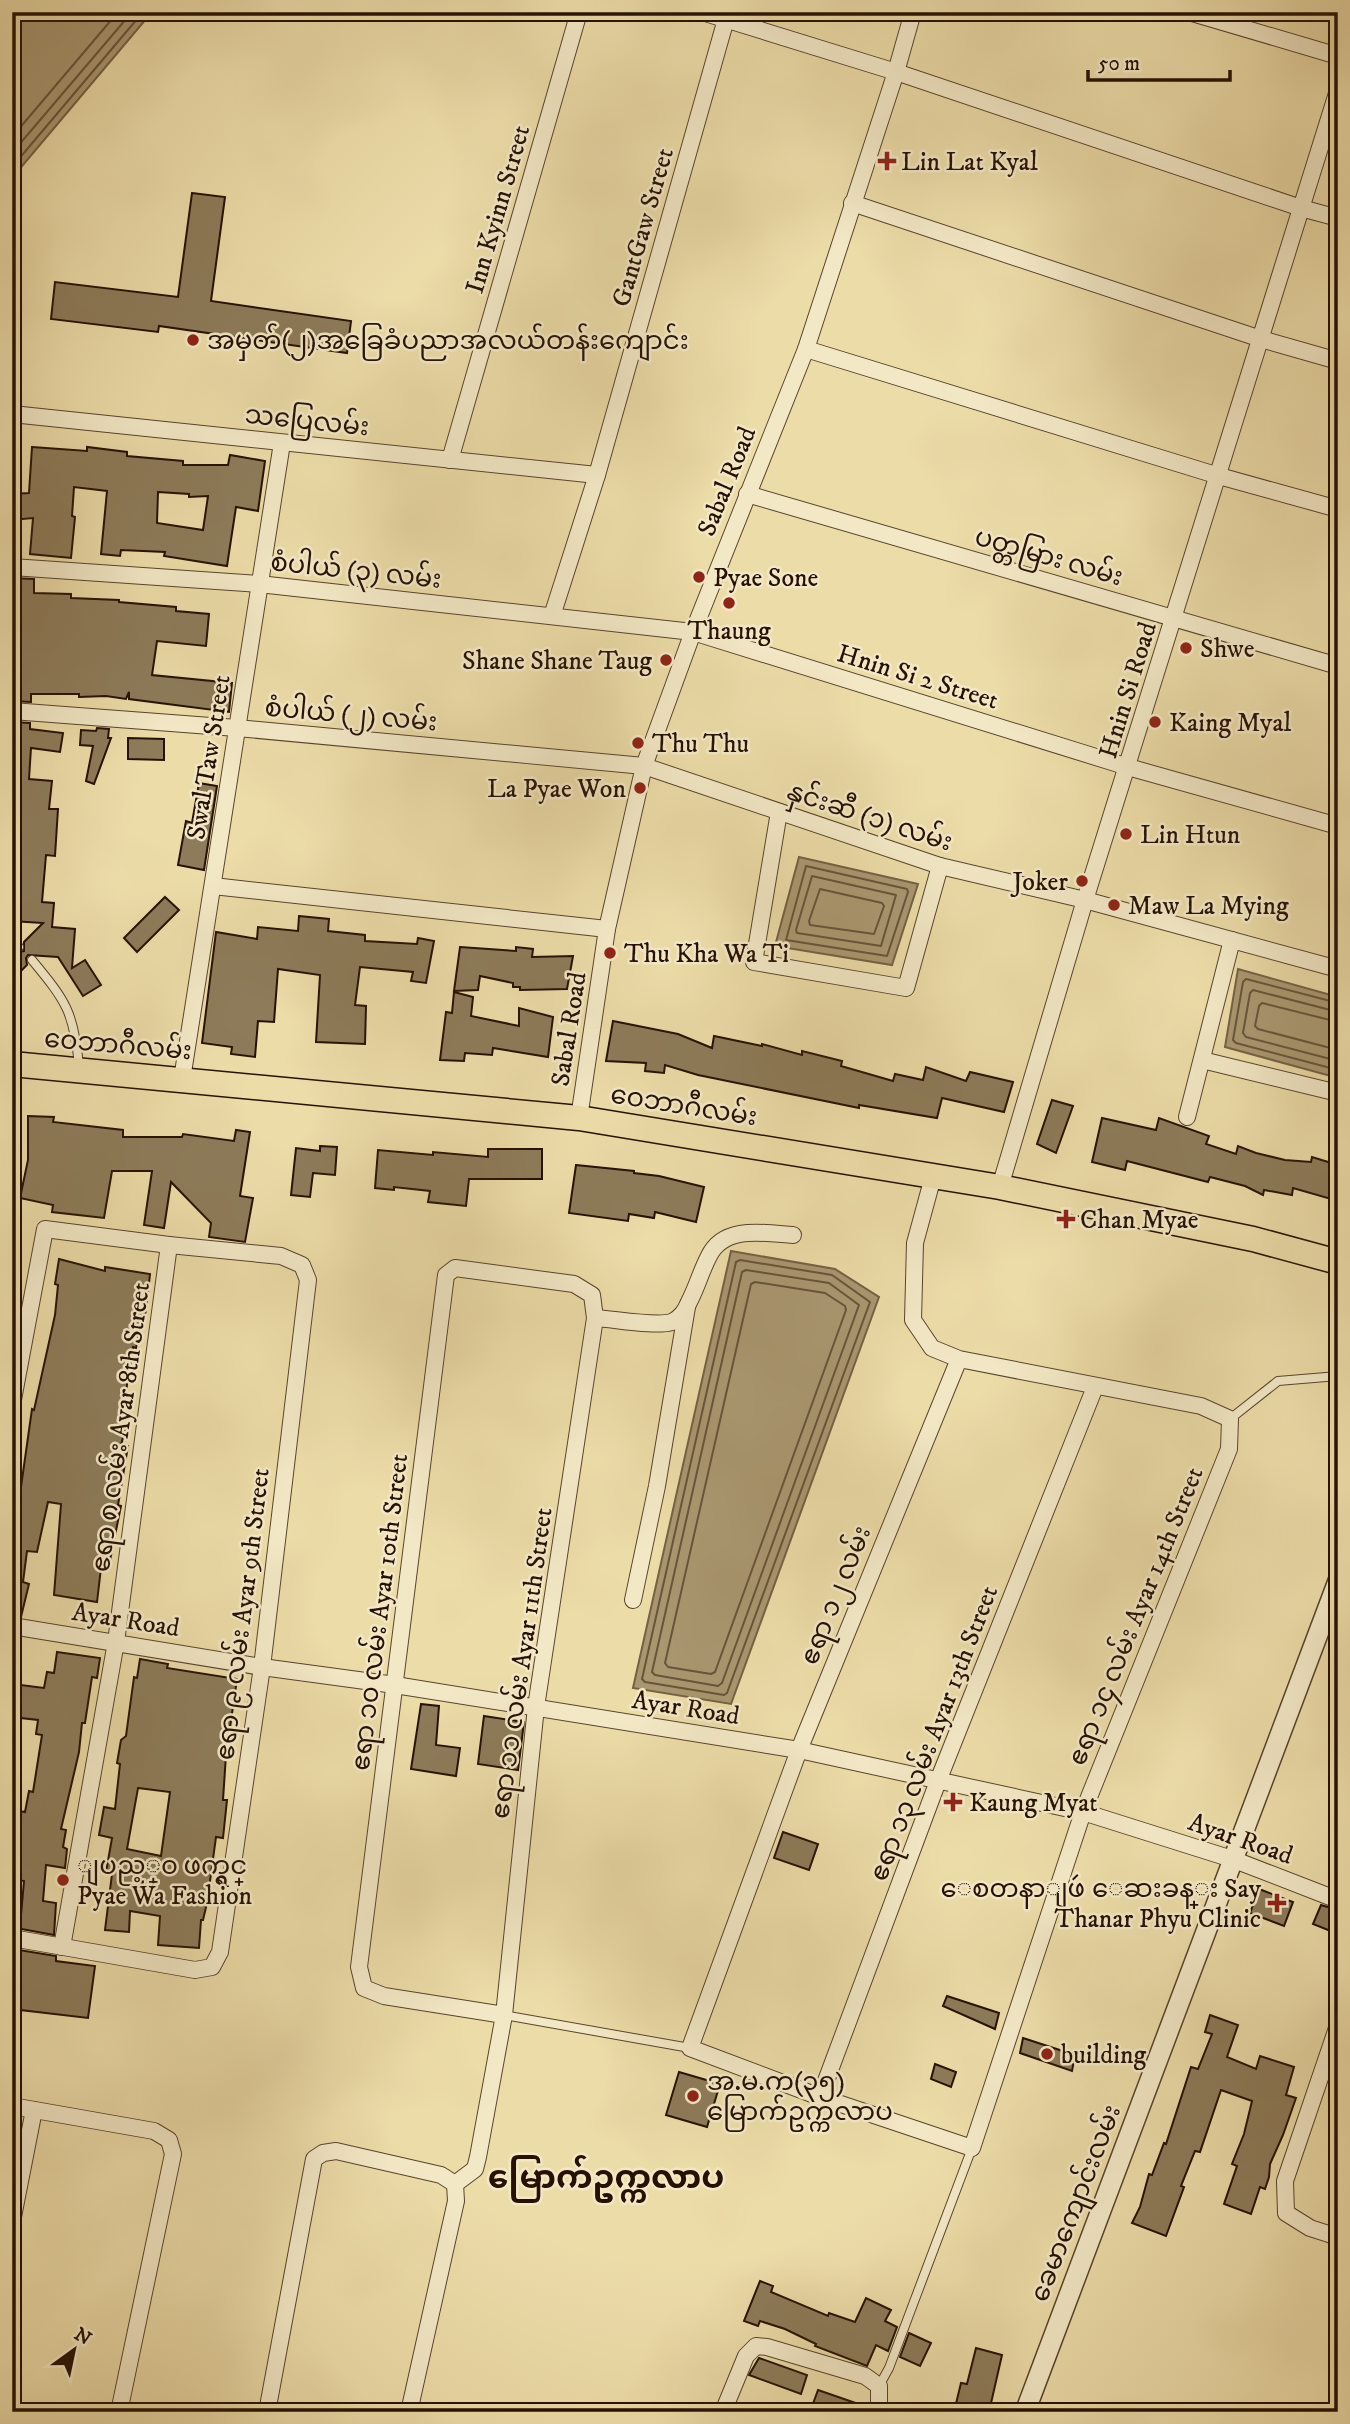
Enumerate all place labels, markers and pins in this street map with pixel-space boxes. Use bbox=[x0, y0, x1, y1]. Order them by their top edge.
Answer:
place label: Lin Lat Kyal bbox=[901, 146, 1038, 179]
marker: Lin Lat Kyal bbox=[879, 153, 895, 169]
place label: အမှတ်(၂)အခြေခံပညာအလယ်တန်းကျောင်း bbox=[207, 323, 689, 361]
marker: အမှတ်(၂)အခြေခံပညာအလယ်တန်းကျောင်း bbox=[185, 332, 201, 348]
place label: Pyae Sone bbox=[713, 562, 818, 595]
marker: Pyae Sone bbox=[691, 569, 707, 585]
marker: Thaung bbox=[721, 595, 737, 611]
place label: Thaung bbox=[687, 615, 771, 648]
place label: Shwe bbox=[1200, 633, 1254, 666]
marker: Shwe bbox=[1178, 640, 1194, 656]
place label: Shane Shane Taug bbox=[462, 645, 652, 678]
marker: Shane Shane Taug bbox=[658, 652, 674, 668]
place label: Kaing Myal bbox=[1169, 707, 1291, 740]
marker: Kaing Myal bbox=[1147, 714, 1163, 730]
place label: Thu Thu bbox=[652, 728, 749, 761]
marker: Thu Thu bbox=[630, 735, 646, 751]
place label: La Pyae Won bbox=[487, 773, 626, 806]
marker: La Pyae Won bbox=[632, 780, 648, 796]
place label: Lin Htun bbox=[1140, 819, 1241, 852]
marker: Lin Htun bbox=[1118, 826, 1134, 842]
place label: Joker bbox=[1010, 866, 1068, 899]
marker: Joker bbox=[1074, 873, 1090, 889]
place label: Maw La Mying bbox=[1128, 890, 1289, 923]
marker: Maw La Mying bbox=[1106, 897, 1122, 913]
place label: Thu Kha Wa Ti bbox=[624, 938, 789, 971]
marker: Thu Kha Wa Ti bbox=[602, 945, 618, 961]
place label: Chan Myae bbox=[1080, 1204, 1199, 1237]
marker: Chan Myae bbox=[1058, 1211, 1074, 1227]
place label: Kaung Myat bbox=[969, 1787, 1098, 1820]
marker: Kaung Myat bbox=[943, 1792, 963, 1812]
place label: ျပည့္၀ ဖက္ရွင္ Pyae Wa Fashion bbox=[77, 1850, 253, 1913]
marker: ျပည့္၀ ဖက္ရွင္ Pyae Wa Fashion bbox=[55, 1872, 71, 1888]
place label: ေစတနာျဖဴ ေဆးခန္း Say Thanar Phyu Clinic bbox=[941, 1873, 1262, 1936]
marker: ေစတနာျဖဴ ေဆးခန္း Say Thanar Phyu Clinic bbox=[1267, 1893, 1287, 1913]
place label: building bbox=[1061, 2039, 1147, 2072]
marker: building bbox=[1039, 2046, 1055, 2062]
place label: အ.မ.က(၃၅) မြောက်ဥက္ကလာပ bbox=[707, 2066, 893, 2132]
marker: အ.မ.က(၃၅) မြောက်ဥက္ကလာပ bbox=[685, 2088, 701, 2104]

